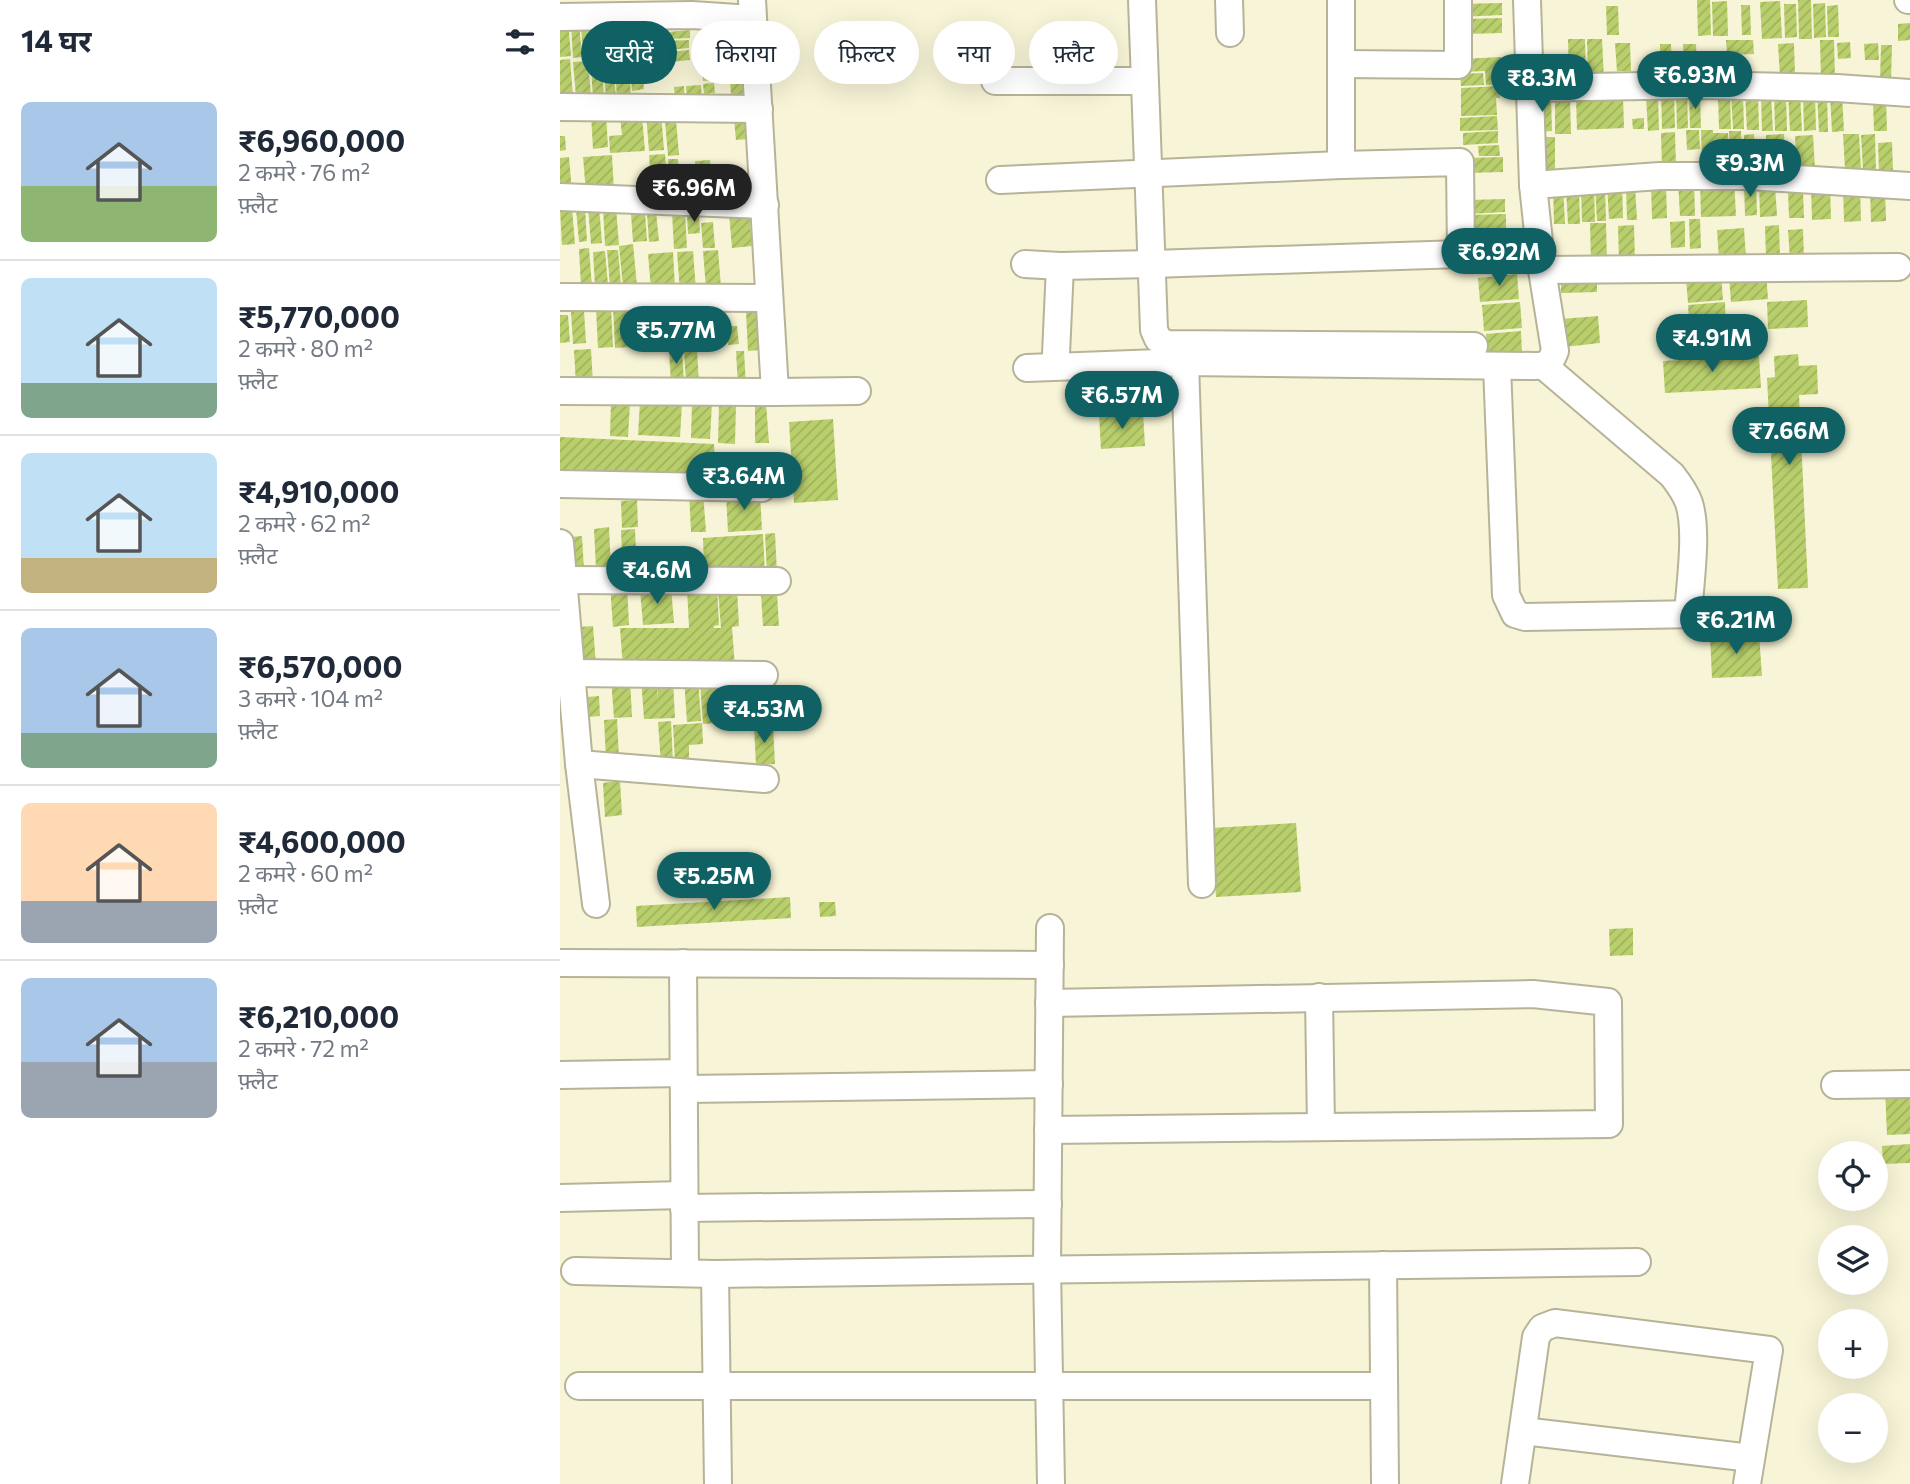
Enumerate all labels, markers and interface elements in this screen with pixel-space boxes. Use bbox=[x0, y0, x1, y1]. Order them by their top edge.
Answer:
text: 14 घर bbox=[21, 21, 91, 58]
chip: खरीदें bbox=[581, 21, 677, 84]
chip: किराया bbox=[691, 21, 800, 84]
chip: फ़िल्टर bbox=[814, 21, 919, 84]
chip: नया bbox=[933, 21, 1015, 84]
chip: फ़्लैट bbox=[1029, 21, 1118, 84]
icon: filters bbox=[501, 23, 539, 61]
pin: ₹6.93M bbox=[1638, 52, 1752, 111]
pin: ₹8.3M bbox=[1493, 54, 1591, 114]
text: ₹6.93M bbox=[1653, 60, 1737, 88]
text: ₹8.3M bbox=[1507, 63, 1577, 91]
text: ₹6,960,000 bbox=[238, 121, 405, 158]
icon: home bbox=[77, 130, 161, 214]
pin: ₹9.3M bbox=[1701, 140, 1799, 199]
text: ₹9.3M bbox=[1715, 148, 1785, 176]
text: 2 कमरे · 76 m² bbox=[238, 158, 370, 186]
pin: ₹6.96M bbox=[637, 164, 751, 224]
text: ₹6.96M bbox=[652, 173, 736, 201]
text: फ़्लैट bbox=[238, 190, 278, 218]
pin: ₹6.92M bbox=[1442, 229, 1556, 288]
text: ₹6.92M bbox=[1457, 237, 1541, 265]
text: ₹5,770,000 bbox=[238, 297, 400, 334]
icon: home bbox=[77, 306, 161, 390]
pin: ₹5.77M bbox=[619, 306, 733, 366]
pin: ₹4.91M bbox=[1655, 314, 1769, 374]
text: ₹5.77M bbox=[636, 315, 716, 343]
text: ₹4.91M bbox=[1672, 323, 1752, 351]
text: 2 कमरे · 80 m² bbox=[238, 334, 373, 362]
text: फ़्लैट bbox=[238, 366, 278, 394]
pin: ₹6.57M bbox=[1065, 372, 1179, 431]
text: ₹6.57M bbox=[1081, 380, 1163, 408]
pin: ₹7.66M bbox=[1732, 407, 1846, 467]
text: ₹7.66M bbox=[1748, 416, 1830, 444]
pin: ₹3.64M bbox=[687, 452, 801, 512]
text: ₹3.64M bbox=[702, 461, 786, 489]
text: ₹4,910,000 bbox=[238, 472, 399, 509]
icon: home bbox=[77, 481, 161, 565]
text: 2 कमरे · 62 m² bbox=[238, 509, 371, 537]
text: फ़्लैट bbox=[238, 541, 278, 569]
pin: ₹4.6M bbox=[608, 546, 706, 606]
text: ₹4.6M bbox=[622, 555, 692, 583]
pin: ₹6.21M bbox=[1679, 596, 1793, 656]
text: ₹6.21M bbox=[1696, 605, 1776, 633]
text: ₹6,570,000 bbox=[238, 647, 402, 684]
icon: home bbox=[77, 656, 161, 740]
text: 3 कमरे · 104 m² bbox=[238, 684, 383, 712]
pin: ₹4.53M bbox=[707, 686, 821, 745]
text: ₹4.53M bbox=[723, 694, 805, 722]
text: फ़्लैट bbox=[238, 716, 278, 744]
text: ₹4,600,000 bbox=[238, 822, 406, 859]
icon: home bbox=[77, 831, 161, 915]
pin: ₹5.25M bbox=[657, 852, 771, 912]
text: 2 कमरे · 60 m² bbox=[238, 859, 373, 887]
text: ₹5.25M bbox=[673, 861, 755, 889]
text: फ़्लैट bbox=[238, 891, 278, 919]
text: ₹6,210,000 bbox=[238, 997, 399, 1034]
icon: home bbox=[77, 1006, 161, 1090]
text: 2 कमरे · 72 m² bbox=[238, 1034, 369, 1062]
text: फ़्लैट bbox=[238, 1066, 278, 1094]
map controls bbox=[1818, 1141, 1888, 1463]
button: locate bbox=[1818, 1141, 1888, 1211]
button: layers bbox=[1818, 1225, 1888, 1295]
button: + bbox=[1818, 1309, 1888, 1379]
button: − bbox=[1818, 1393, 1888, 1463]

